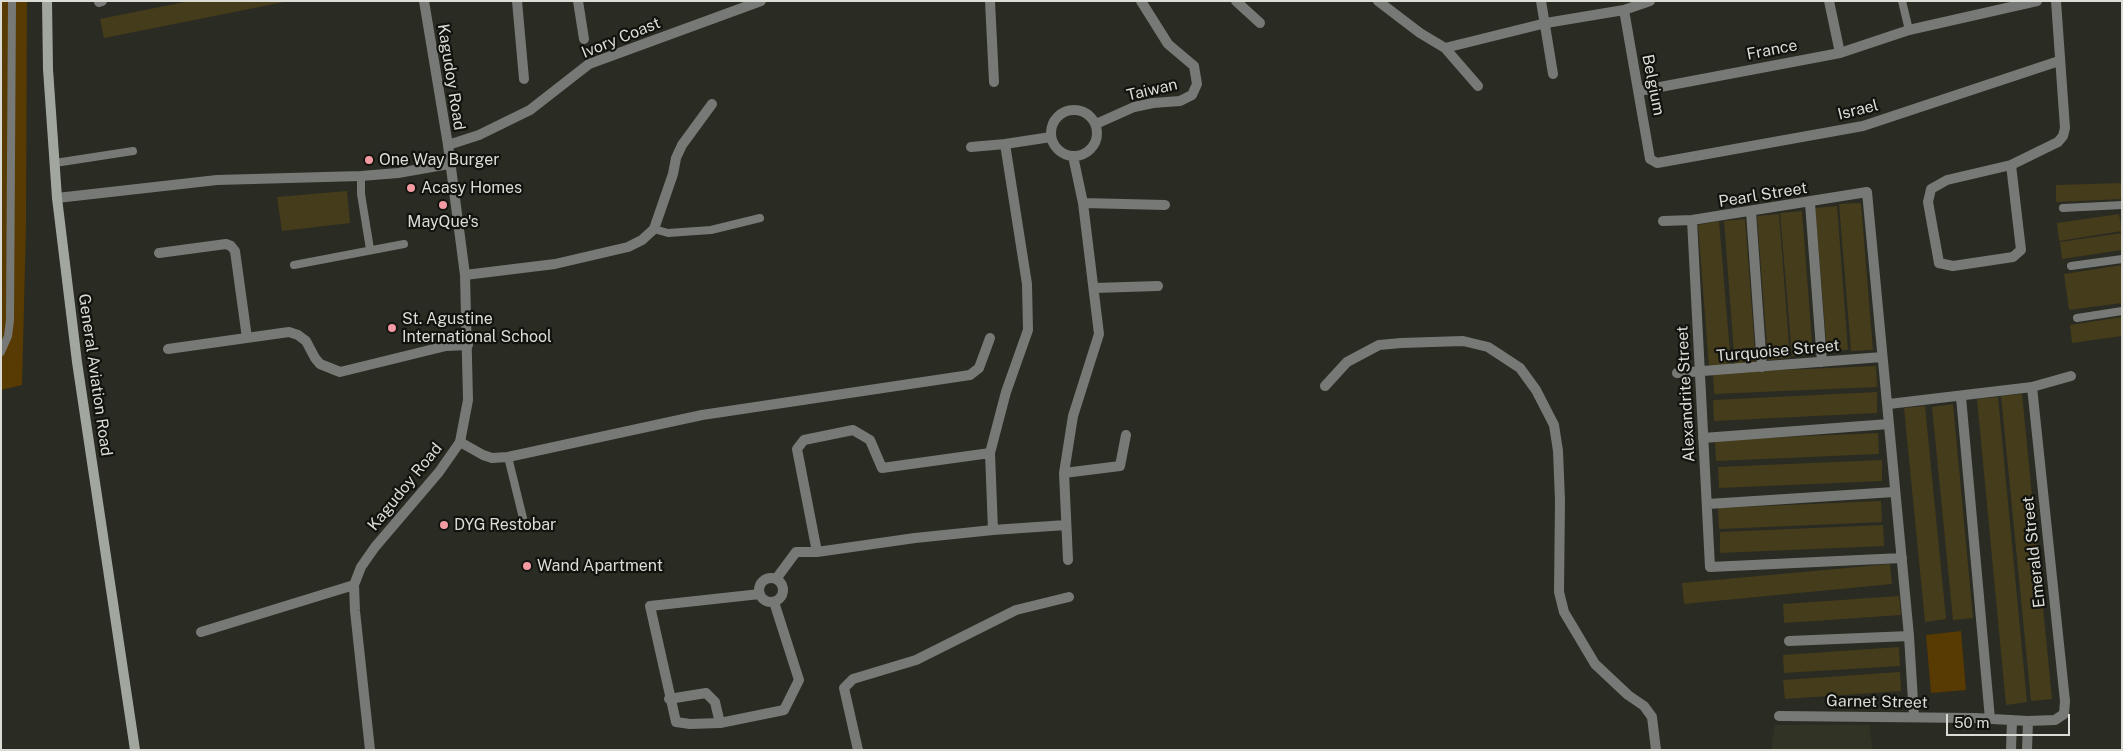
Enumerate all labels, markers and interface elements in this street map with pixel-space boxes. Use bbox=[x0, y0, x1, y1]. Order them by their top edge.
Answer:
street label: Ivory Coast bbox=[579, 14, 663, 62]
street label: Kagudoy Road bbox=[433, 22, 469, 132]
street label: France bbox=[1745, 36, 1799, 64]
street label: Belgium bbox=[1638, 53, 1668, 117]
street label: Taiwan bbox=[1125, 75, 1179, 105]
street label: Israel bbox=[1836, 96, 1880, 124]
place label: One Way Burger bbox=[379, 150, 500, 170]
marker: One Way Burger bbox=[363, 154, 375, 166]
place label: Acasy Homes bbox=[421, 178, 522, 198]
street label: Pearl Street bbox=[1717, 179, 1809, 211]
marker: Acasy Homes bbox=[405, 182, 417, 194]
marker: MayQue's bbox=[437, 199, 449, 211]
place label: MayQue's bbox=[407, 212, 479, 232]
street label: General Aviation Road bbox=[74, 293, 116, 457]
place label: St. Agustine International School bbox=[402, 309, 552, 347]
marker: St. Agustine International School bbox=[386, 322, 398, 334]
street label: Alexandrite Street bbox=[1673, 325, 1699, 463]
street label: Turquoise Street bbox=[1716, 336, 1840, 366]
street label: Kagudoy Road bbox=[364, 439, 446, 535]
street label: Emerald Street bbox=[2019, 495, 2049, 609]
place label: DYG Restobar bbox=[454, 515, 556, 535]
marker: DYG Restobar bbox=[438, 519, 450, 531]
place label: Wand Apartment bbox=[537, 556, 663, 576]
marker: Wand Apartment bbox=[521, 560, 533, 572]
street label: Garnet Street bbox=[1826, 692, 1928, 712]
scale bar bbox=[1948, 704, 2072, 736]
text: 50 m bbox=[1954, 714, 1989, 731]

